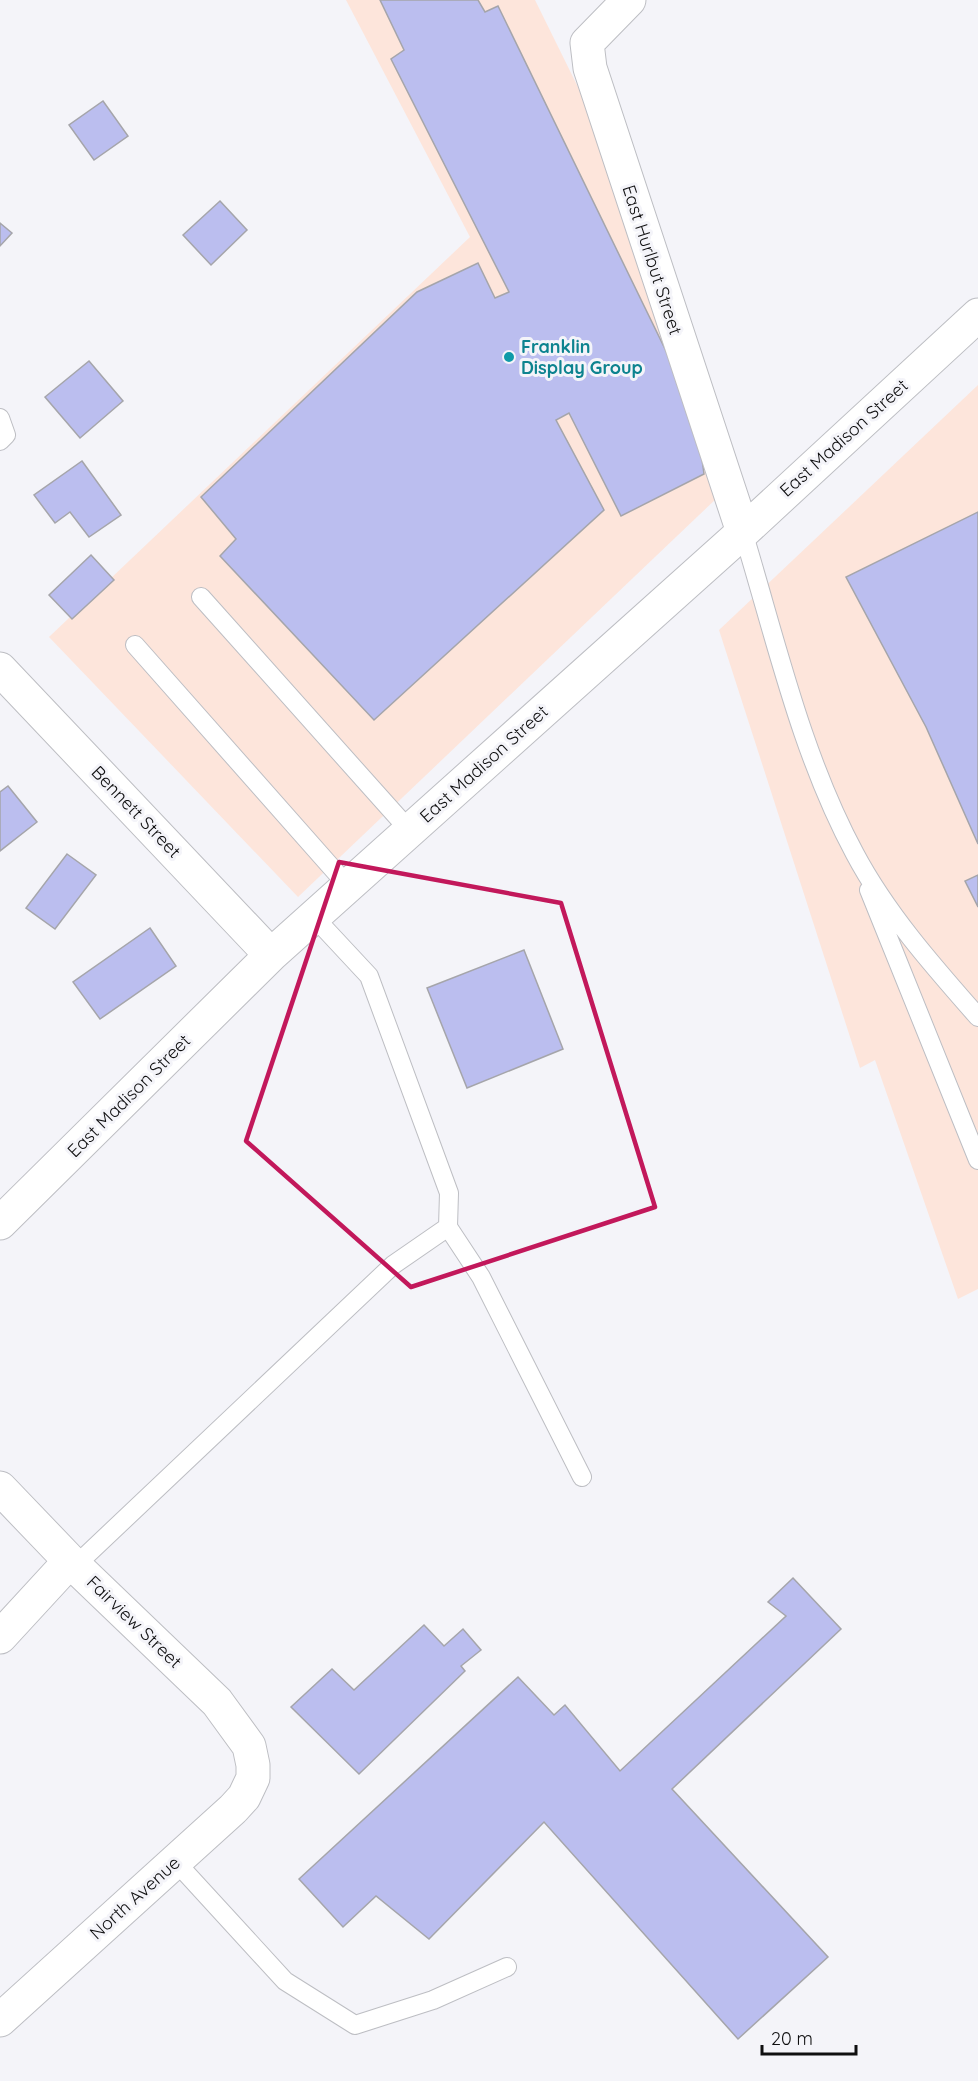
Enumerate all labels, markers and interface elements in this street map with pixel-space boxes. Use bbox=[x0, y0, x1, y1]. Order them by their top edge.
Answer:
street label: East Hurlbut Street bbox=[617, 182, 688, 338]
place label: Franklin Display Group bbox=[521, 335, 643, 379]
marker: Franklin Display Group bbox=[502, 350, 516, 364]
street label: East Madison Street bbox=[775, 374, 913, 501]
street label: East Madison Street bbox=[415, 700, 553, 827]
street label: Bennett Street bbox=[87, 761, 186, 863]
street label: East Madison Street bbox=[62, 1029, 195, 1162]
street label: Fairview Street bbox=[82, 1570, 187, 1673]
street label: North Avenue bbox=[85, 1851, 185, 1944]
scale bar bbox=[762, 2018, 856, 2056]
text: 20 m bbox=[771, 2027, 813, 2050]

